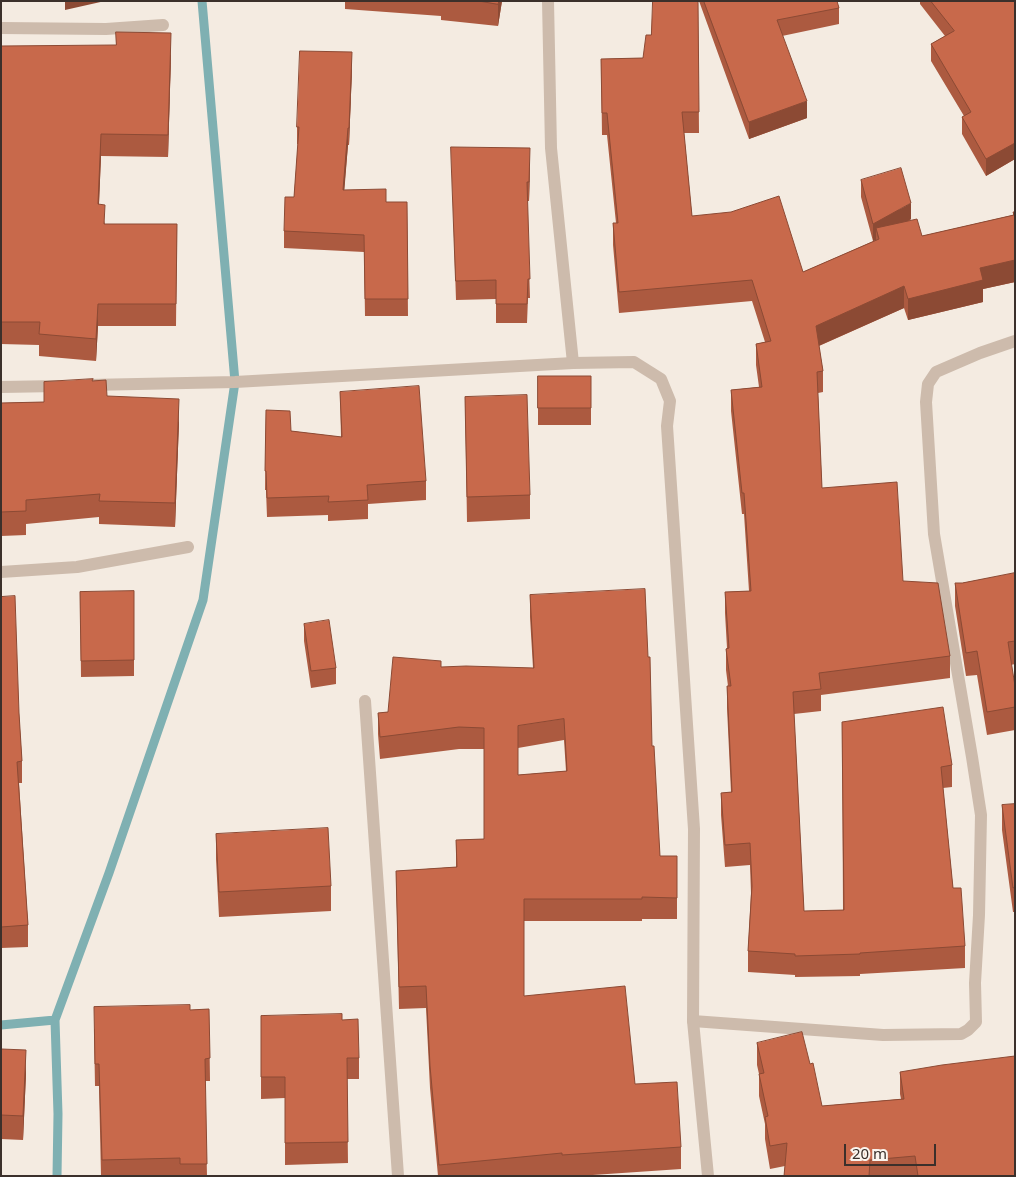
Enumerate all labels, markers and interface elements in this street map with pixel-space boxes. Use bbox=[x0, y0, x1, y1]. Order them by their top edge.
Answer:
scale bar bbox=[846, 1134, 938, 1166]
text: 20 m bbox=[852, 1143, 887, 1163]

